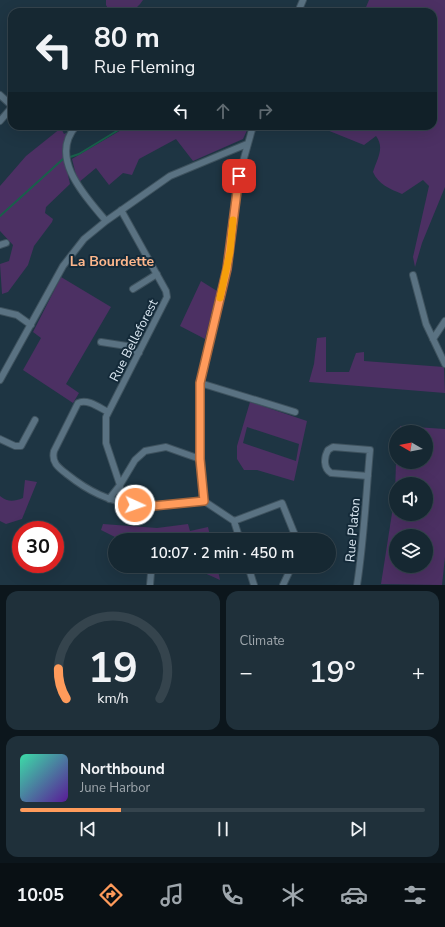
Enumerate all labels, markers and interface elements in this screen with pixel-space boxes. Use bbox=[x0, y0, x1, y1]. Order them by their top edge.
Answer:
text: 80 m bbox=[94, 19, 160, 57]
icon: left bbox=[28, 24, 80, 76]
text: Rue Fleming bbox=[94, 55, 195, 79]
icon: left bbox=[170, 100, 192, 122]
icon: ahead bbox=[212, 100, 234, 122]
icon: right bbox=[254, 100, 276, 122]
pin bbox=[222, 159, 256, 193]
icon: arrive bbox=[228, 165, 250, 187]
district label: La Bourdette bbox=[70, 252, 155, 271]
street label: Rue Belleforest bbox=[105, 296, 163, 385]
north arrow bbox=[389, 425, 433, 469]
map controls bbox=[389, 425, 433, 573]
button: sound bbox=[389, 477, 433, 521]
position arrow bbox=[114, 484, 156, 526]
street label: Rue Platon bbox=[341, 497, 365, 563]
speed limit sign: 30 bbox=[12, 521, 64, 573]
button: layers bbox=[389, 529, 433, 573]
text: 10:07 · 2 min · 450 m bbox=[150, 543, 294, 563]
text: Climate bbox=[240, 632, 285, 650]
text: 19 bbox=[88, 639, 138, 696]
text: 19° bbox=[309, 652, 356, 693]
text: − bbox=[240, 658, 253, 688]
text: + bbox=[412, 658, 425, 688]
text: km/h bbox=[97, 688, 128, 707]
text: Northbound bbox=[80, 759, 165, 779]
text: June Harbor bbox=[80, 779, 150, 797]
icon: previous bbox=[77, 818, 99, 840]
icon: pause bbox=[212, 818, 234, 840]
icon: next bbox=[347, 818, 369, 840]
icon: directions bbox=[97, 881, 125, 909]
icon: music bbox=[158, 881, 186, 909]
icon: phone bbox=[218, 881, 246, 909]
icon: climate bbox=[279, 881, 307, 909]
icon: car bbox=[340, 881, 368, 909]
icon: filters bbox=[401, 881, 429, 909]
text: 10:05 bbox=[16, 883, 64, 907]

